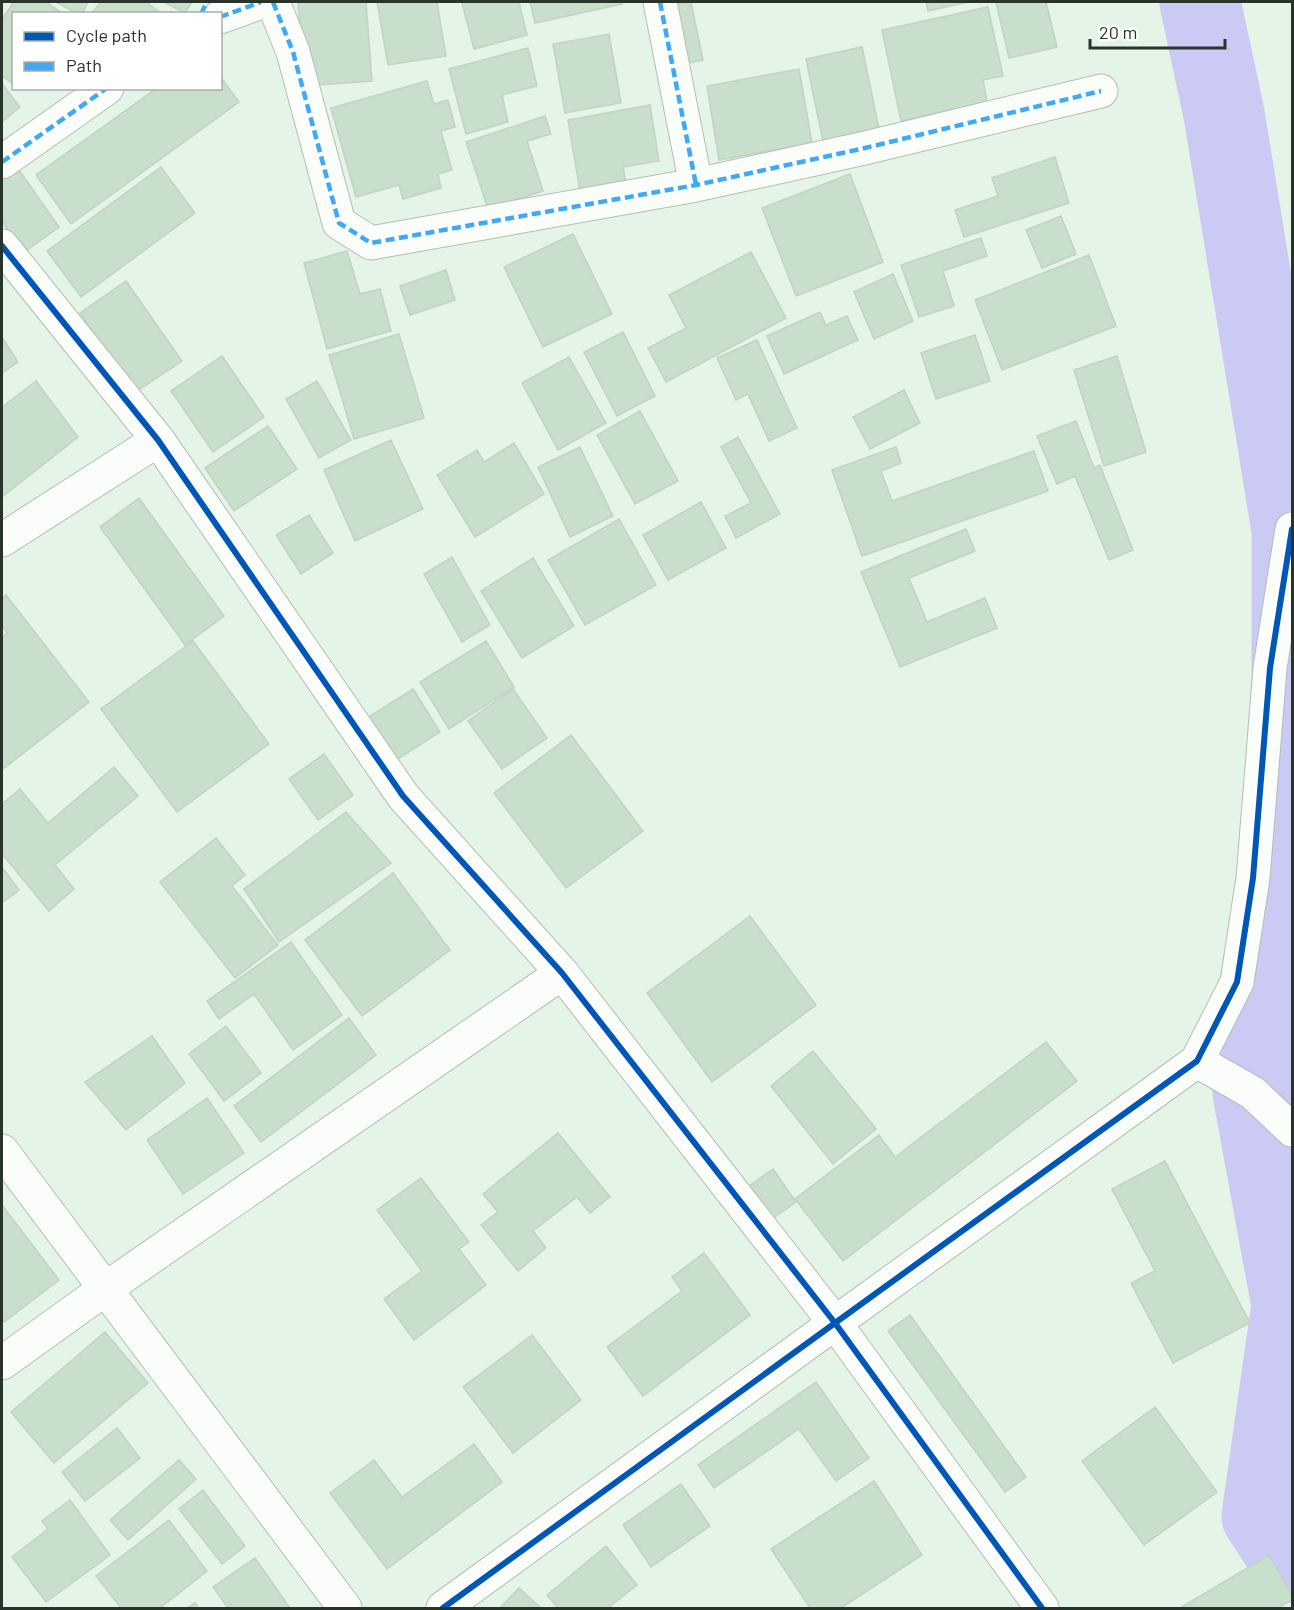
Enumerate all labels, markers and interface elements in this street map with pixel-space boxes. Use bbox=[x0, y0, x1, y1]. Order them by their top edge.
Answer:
legend bbox=[12, 12, 222, 90]
scale bar bbox=[1090, 12, 1225, 50]
text: 20 m bbox=[1099, 21, 1137, 43]
text: Cycle path bbox=[66, 24, 147, 46]
text: Path bbox=[66, 54, 102, 76]

